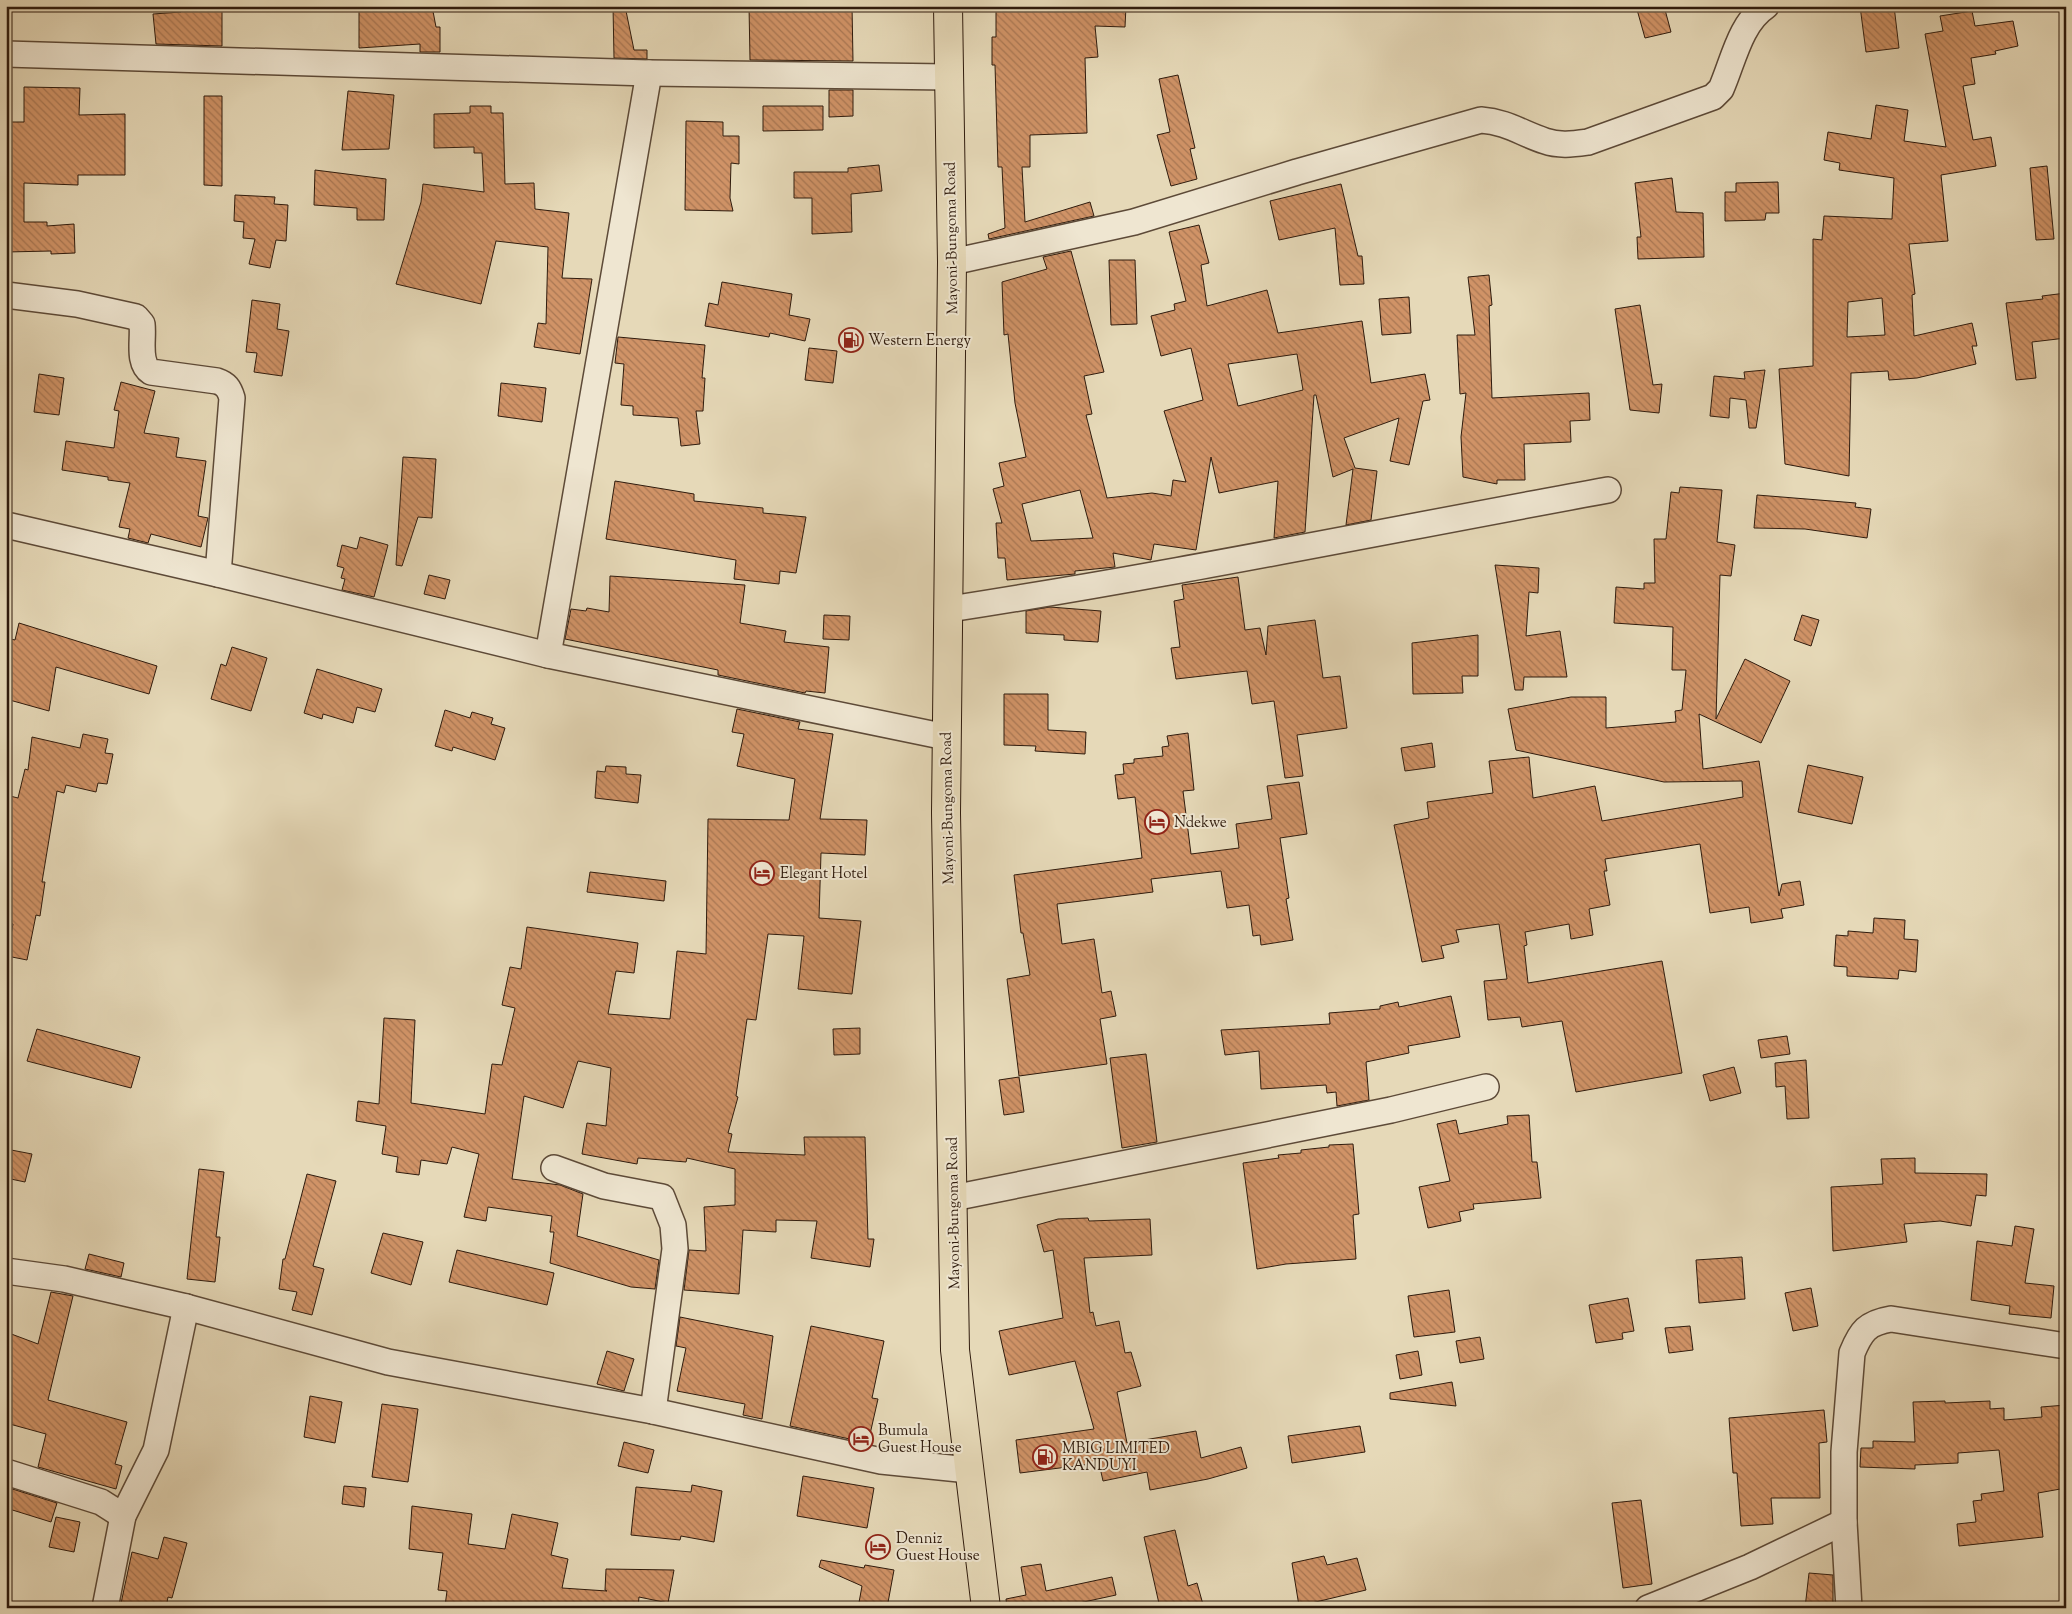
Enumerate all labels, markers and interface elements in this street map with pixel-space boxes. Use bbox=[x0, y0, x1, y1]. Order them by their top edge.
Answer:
street label: Mayoni-Bungoma Road bbox=[941, 161, 964, 314]
fuel station icon: Western Energy bbox=[838, 327, 864, 353]
place label: Western Energy bbox=[868, 331, 972, 352]
street label: Mayoni-Bungoma Road bbox=[937, 731, 960, 884]
hotel icon: Ndekwe bbox=[1144, 809, 1170, 835]
place label: Ndekwe bbox=[1174, 813, 1227, 834]
hotel icon: Elegant Hotel bbox=[749, 860, 775, 886]
place label: Elegant Hotel bbox=[780, 864, 868, 885]
street label: Mayoni-Bungoma Road bbox=[943, 1136, 966, 1289]
place label: Bumula Guest House bbox=[878, 1421, 962, 1459]
hotel icon: Bumula Guest House bbox=[848, 1426, 874, 1452]
place label: MBIG LIMITED KANDUYI bbox=[1062, 1439, 1170, 1477]
fuel station icon: MBIG LIMITED KANDUYI bbox=[1032, 1444, 1058, 1470]
place label: Denniz Guest House bbox=[896, 1529, 980, 1567]
hotel icon: Denniz Guest House bbox=[865, 1534, 891, 1560]

